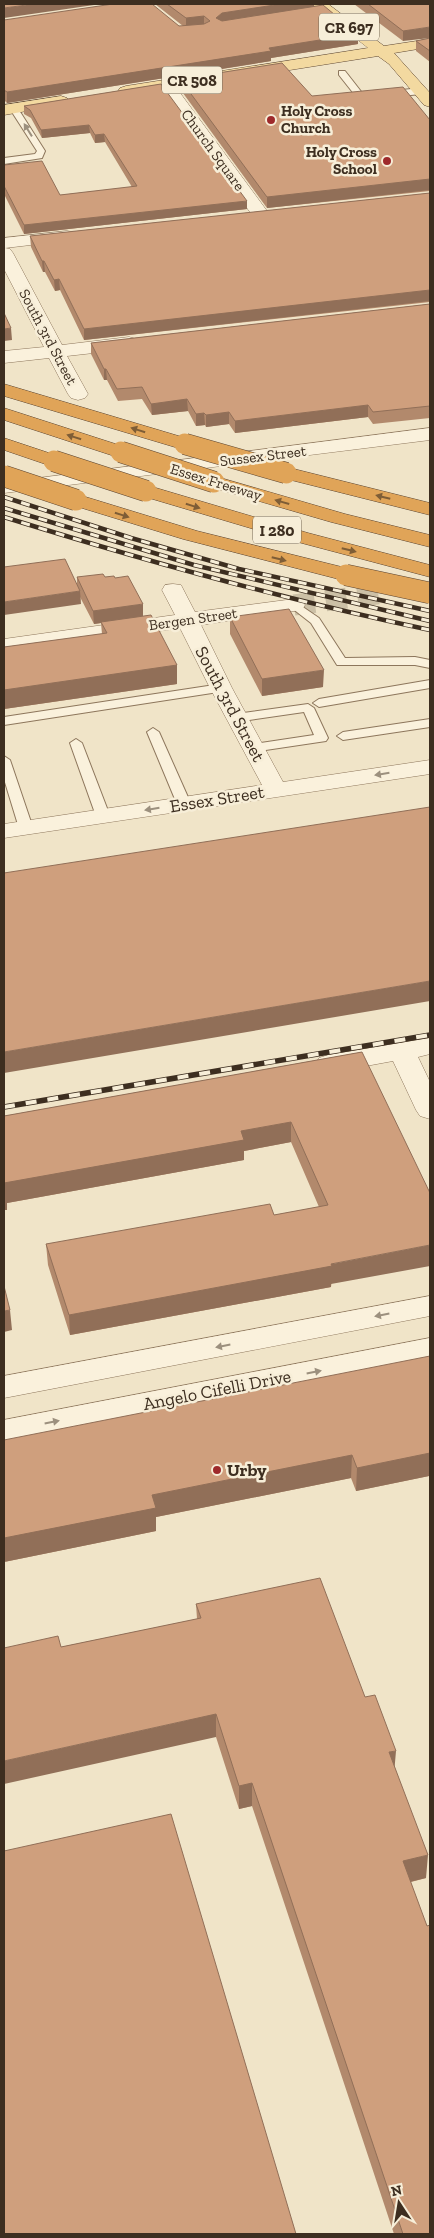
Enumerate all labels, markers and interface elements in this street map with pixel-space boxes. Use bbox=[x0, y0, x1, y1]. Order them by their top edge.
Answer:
road number: CR 697 bbox=[319, 14, 379, 41]
road number: CR 508 bbox=[162, 66, 222, 94]
place label: Holy Cross Church bbox=[281, 102, 352, 137]
street label: Church Square bbox=[177, 106, 249, 194]
marker: Holy Cross Church bbox=[265, 114, 277, 126]
one-way arrow bbox=[23, 123, 33, 136]
place label: Holy Cross School bbox=[306, 143, 377, 178]
marker: Holy Cross School bbox=[381, 155, 393, 167]
street label: South 3rd Street bbox=[15, 286, 81, 388]
one-way arrow bbox=[130, 426, 145, 434]
one-way arrow bbox=[67, 433, 82, 440]
street label: Sussex Street bbox=[219, 442, 308, 470]
street label: Essex Freeway bbox=[168, 460, 264, 505]
one-way arrow bbox=[375, 493, 390, 501]
one-way arrow bbox=[274, 497, 289, 505]
one-way arrow bbox=[185, 502, 200, 510]
one-way arrow bbox=[115, 511, 130, 519]
road number: I 280 bbox=[253, 516, 301, 544]
one-way arrow bbox=[341, 546, 356, 554]
one-way arrow bbox=[271, 555, 286, 563]
street label: Bergen Street bbox=[148, 604, 239, 634]
street label: South 3rd Street bbox=[190, 643, 270, 766]
one-way arrow bbox=[374, 770, 390, 778]
street label: Essex Street bbox=[168, 781, 266, 817]
one-way arrow bbox=[144, 805, 160, 813]
one-way arrow bbox=[374, 1312, 390, 1320]
one-way arrow bbox=[214, 1342, 230, 1350]
street label: Angelo Cifelli Drive bbox=[141, 1365, 293, 1415]
one-way arrow bbox=[307, 1367, 323, 1375]
one-way arrow bbox=[44, 1418, 60, 1426]
place label: Urby bbox=[227, 1459, 267, 1481]
marker: Urby bbox=[211, 1464, 223, 1476]
north arrow bbox=[374, 2178, 424, 2228]
text: N bbox=[389, 2181, 404, 2200]

